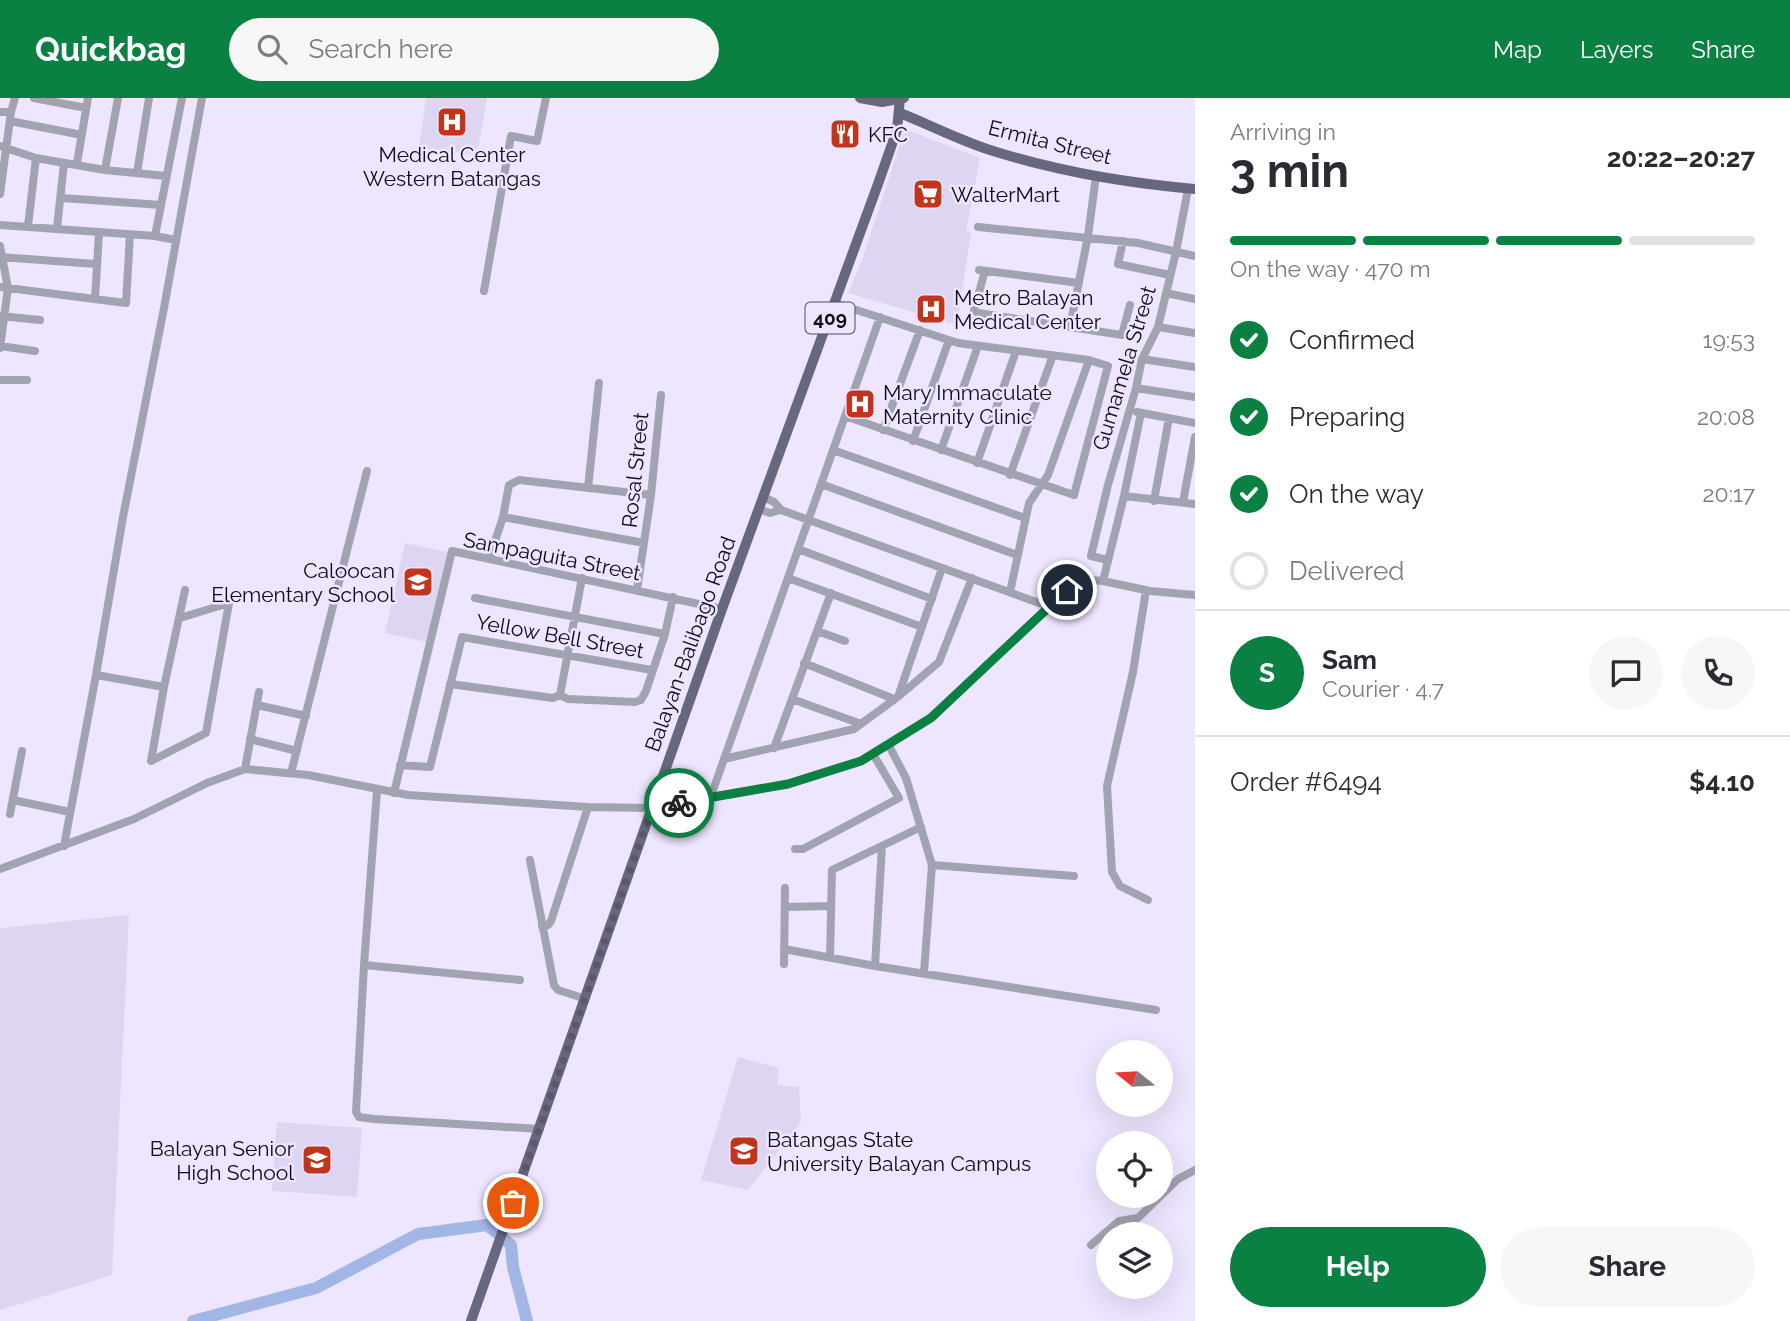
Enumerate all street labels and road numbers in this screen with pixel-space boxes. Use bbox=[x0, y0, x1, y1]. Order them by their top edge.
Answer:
street label: Ermita Street bbox=[986, 115, 1114, 169]
street label: Gumamela Street bbox=[1087, 283, 1161, 453]
road number: 409 bbox=[806, 302, 854, 333]
street label: Rosal Street bbox=[617, 411, 653, 529]
street label: Sampaguita Street bbox=[461, 527, 643, 585]
street label: Balayan-Balibago Road bbox=[639, 533, 741, 755]
street label: Yellow Bell Street bbox=[474, 609, 646, 663]

